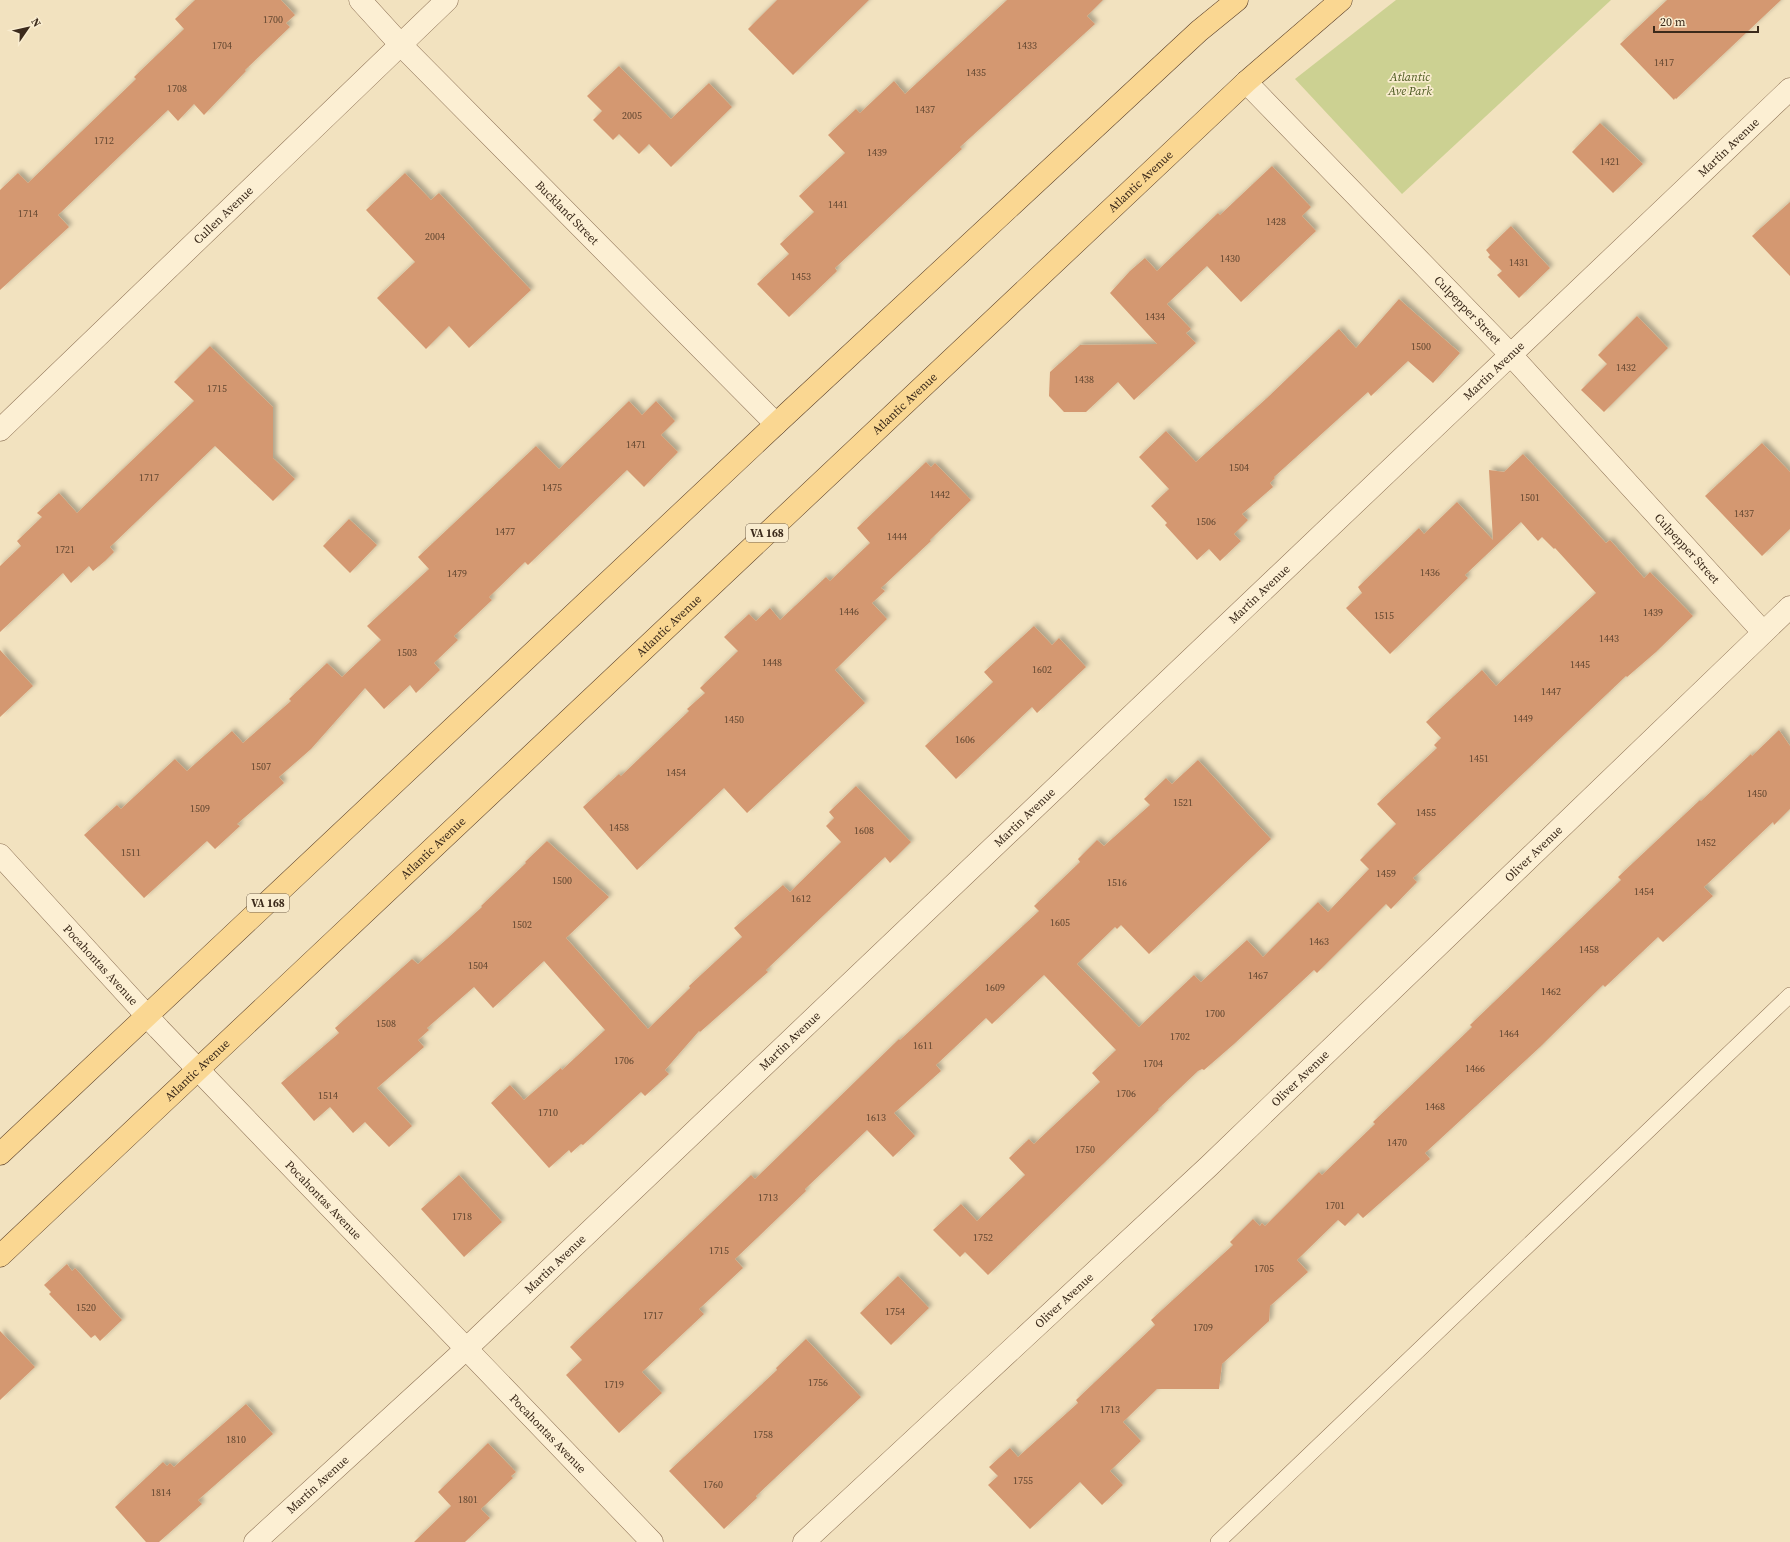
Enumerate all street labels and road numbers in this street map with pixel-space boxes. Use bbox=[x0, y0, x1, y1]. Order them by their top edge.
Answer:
street label: Martin Avenue bbox=[1695, 114, 1763, 180]
street label: Atlantic Avenue bbox=[1104, 147, 1177, 216]
street label: Buckland Street bbox=[532, 177, 602, 248]
street label: Cullen Avenue bbox=[190, 183, 257, 248]
street label: Culpepper Street bbox=[1430, 272, 1505, 348]
street label: Martin Avenue bbox=[1460, 338, 1528, 404]
street label: Atlantic Avenue bbox=[869, 369, 941, 438]
street label: Culpepper Street bbox=[1651, 510, 1723, 587]
road number: VA 168 bbox=[746, 524, 788, 542]
street label: Martin Avenue bbox=[1225, 561, 1293, 627]
street label: Atlantic Avenue bbox=[633, 591, 705, 660]
street label: Martin Avenue bbox=[990, 784, 1059, 850]
street label: Atlantic Avenue bbox=[397, 813, 469, 883]
street label: Oliver Avenue bbox=[1501, 822, 1566, 885]
road number: VA 168 bbox=[247, 894, 289, 912]
street label: Pocahontas Avenue bbox=[60, 921, 141, 1009]
street label: Martin Avenue bbox=[756, 1008, 824, 1074]
street label: Atlantic Avenue bbox=[161, 1036, 233, 1105]
street label: Oliver Avenue bbox=[1268, 1047, 1333, 1110]
street label: Pocahontas Avenue bbox=[282, 1157, 365, 1243]
street label: Martin Avenue bbox=[521, 1231, 589, 1297]
street label: Oliver Avenue bbox=[1031, 1269, 1097, 1332]
street label: Pocahontas Avenue bbox=[506, 1391, 590, 1477]
street label: Martin Avenue bbox=[283, 1452, 352, 1517]

